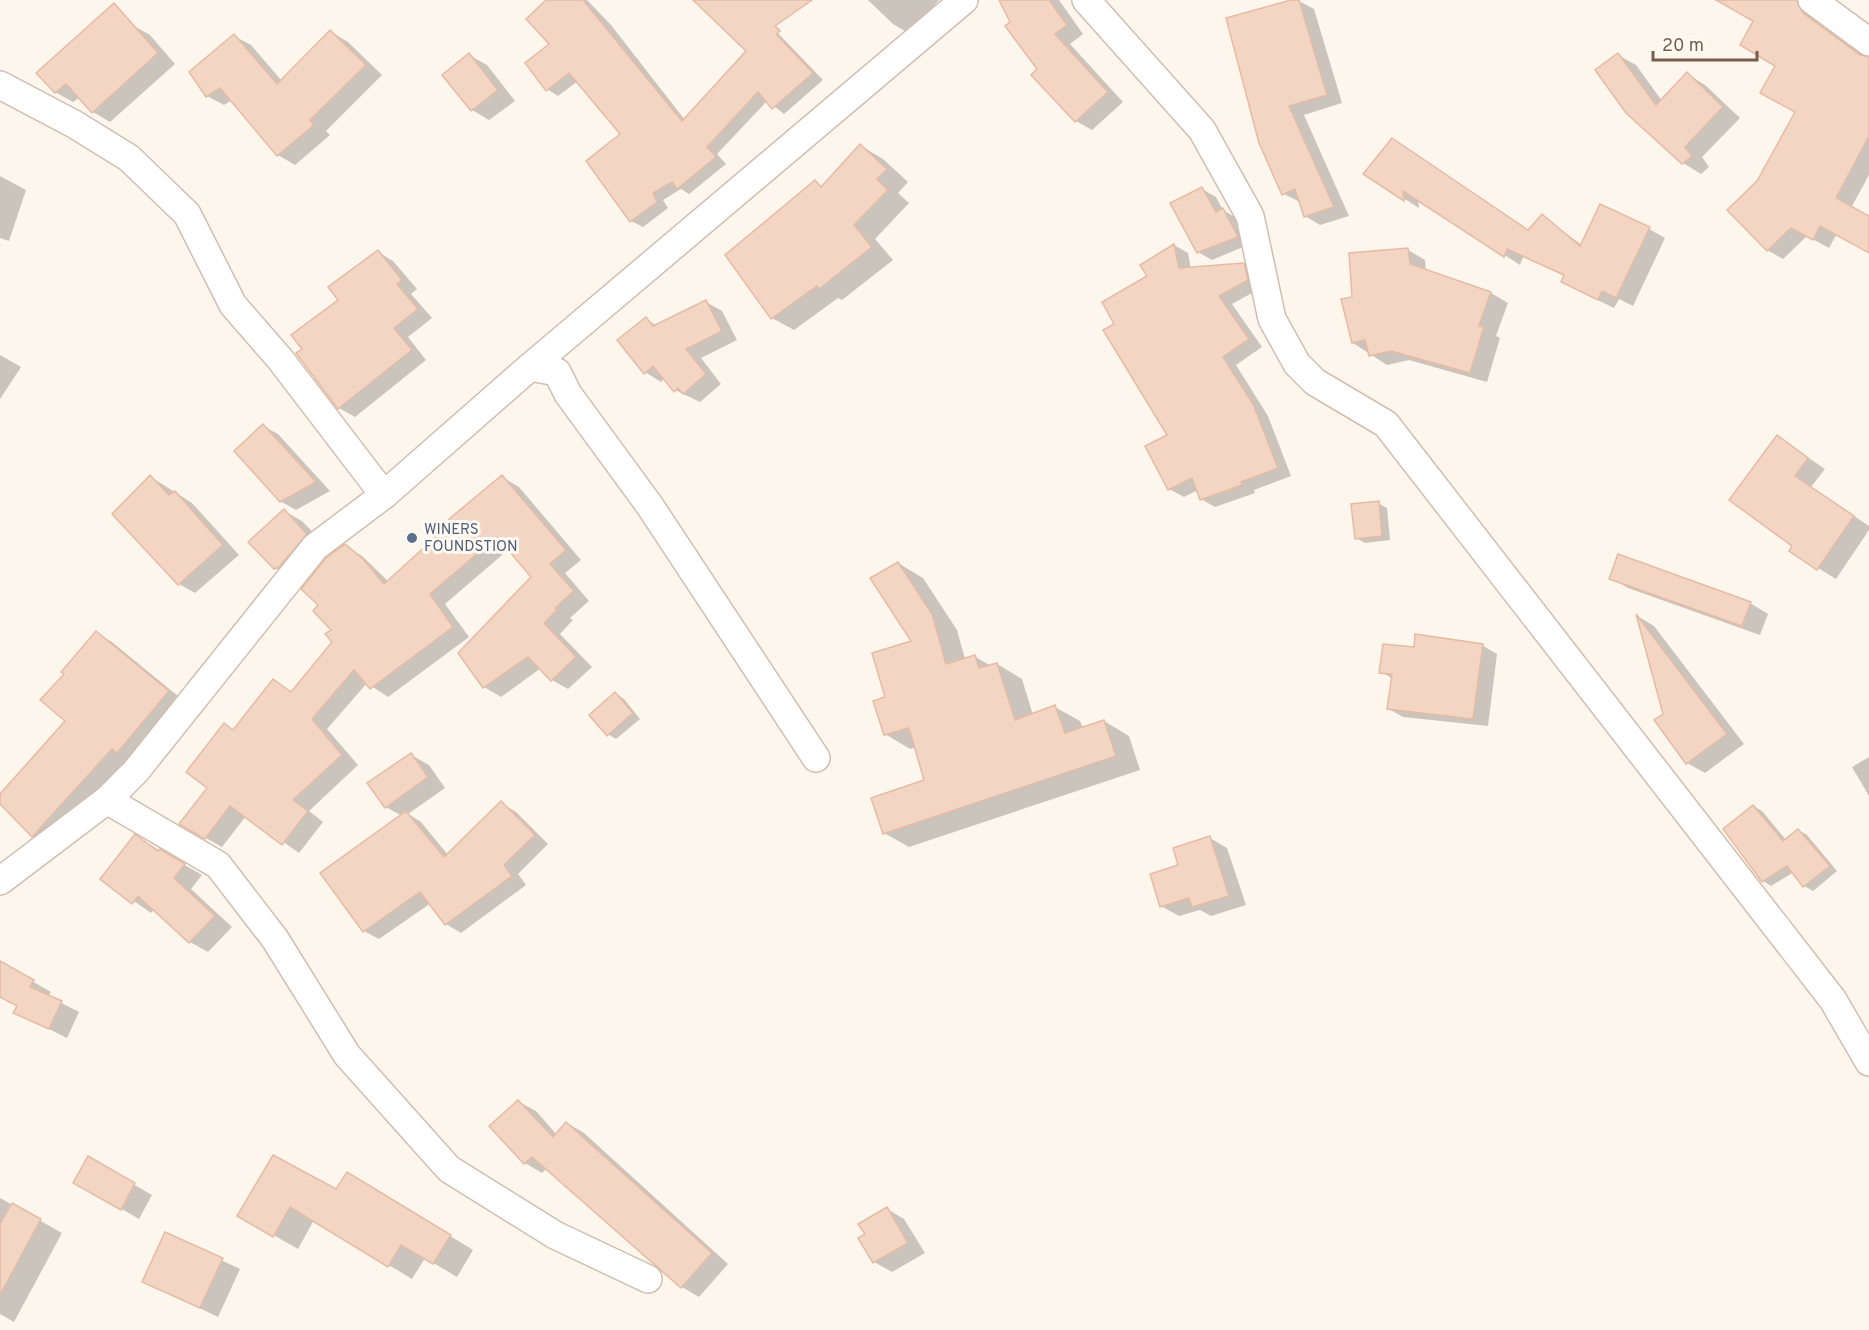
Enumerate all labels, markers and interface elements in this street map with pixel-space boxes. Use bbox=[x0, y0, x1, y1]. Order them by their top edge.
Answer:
scale bar bbox=[1653, 24, 1756, 62]
text: 20 m bbox=[1662, 35, 1704, 58]
place label: WINERS FOUNDSTION bbox=[424, 521, 518, 557]
marker: WINERS FOUNDSTION bbox=[405, 531, 419, 545]

